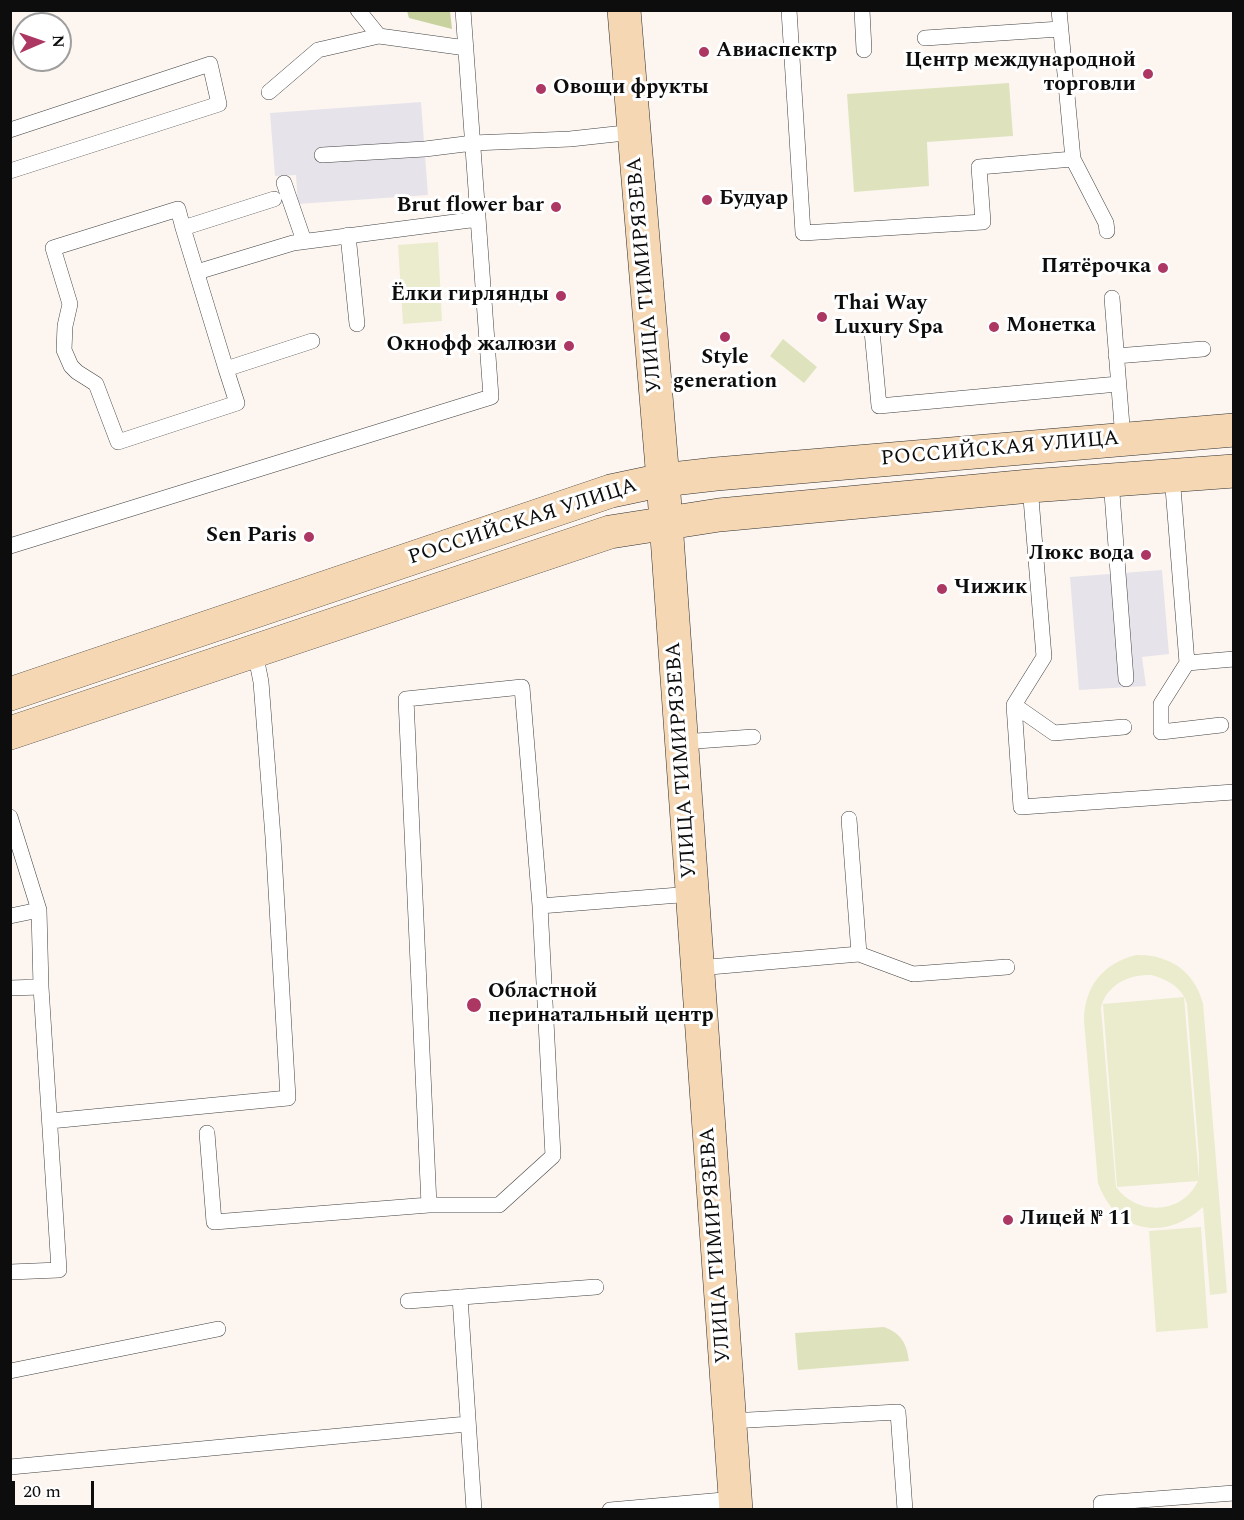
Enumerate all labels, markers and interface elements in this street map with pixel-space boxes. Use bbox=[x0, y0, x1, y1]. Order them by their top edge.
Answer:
north arrow bbox=[12, 12, 72, 72]
text: N bbox=[46, 34, 70, 48]
place label: Авиаспектр bbox=[716, 39, 837, 65]
marker: Авиаспектр bbox=[697, 45, 711, 59]
place label: Центр международной торговли bbox=[905, 49, 1136, 99]
marker: Центр международной торговли bbox=[1141, 67, 1155, 81]
place label: Овощи фрукты bbox=[553, 76, 709, 102]
marker: Овощи фрукты bbox=[534, 82, 548, 96]
street label: УЛИЦА ТИМИРЯЗЕВА bbox=[623, 156, 669, 394]
place label: Будуар bbox=[719, 187, 788, 213]
marker: Будуар bbox=[700, 193, 714, 207]
place label: Brut flower bar bbox=[397, 194, 544, 220]
marker: Brut flower bar bbox=[549, 200, 563, 214]
place label: Пятёрочка bbox=[1041, 255, 1151, 281]
marker: Пятёрочка bbox=[1156, 261, 1170, 275]
place label: Ёлки гирлянды bbox=[391, 283, 549, 309]
marker: Ёлки гирлянды bbox=[554, 289, 568, 303]
place label: Thai Way Luxury Spa bbox=[834, 292, 943, 342]
marker: Thai Way Luxury Spa bbox=[815, 310, 829, 324]
place label: Монетка bbox=[1006, 314, 1096, 340]
marker: Монетка bbox=[987, 320, 1001, 334]
marker: Style generation bbox=[718, 330, 732, 344]
place label: Окнофф жалюзи bbox=[387, 333, 557, 359]
marker: Окнофф жалюзи bbox=[562, 339, 576, 353]
place label: Style generation bbox=[673, 346, 777, 396]
street label: РОССИЙСКАЯ УЛИЦА bbox=[880, 427, 1120, 473]
street label: РОССИЙСКАЯ УЛИЦА bbox=[405, 474, 641, 572]
place label: Sen Paris bbox=[206, 524, 297, 550]
marker: Sen Paris bbox=[302, 530, 316, 544]
place label: Люкс вода bbox=[1029, 542, 1134, 568]
marker: Люкс вода bbox=[1139, 548, 1153, 562]
place label: Чижик bbox=[954, 576, 1027, 602]
marker: Чижик bbox=[935, 582, 949, 596]
street label: УЛИЦА ТИМИРЯЗЕВА bbox=[662, 641, 704, 879]
place label: Областной перинатальный центр bbox=[488, 980, 714, 1030]
marker: Областной перинатальный центр bbox=[465, 996, 483, 1014]
street label: УЛИЦА ТИМИРЯЗЕВА bbox=[696, 1126, 738, 1364]
place label: Лицей № 11 bbox=[1020, 1207, 1131, 1233]
marker: Лицей № 11 bbox=[1001, 1213, 1015, 1227]
scale bar bbox=[15, 1469, 98, 1507]
text: 20 m bbox=[23, 1478, 61, 1505]

